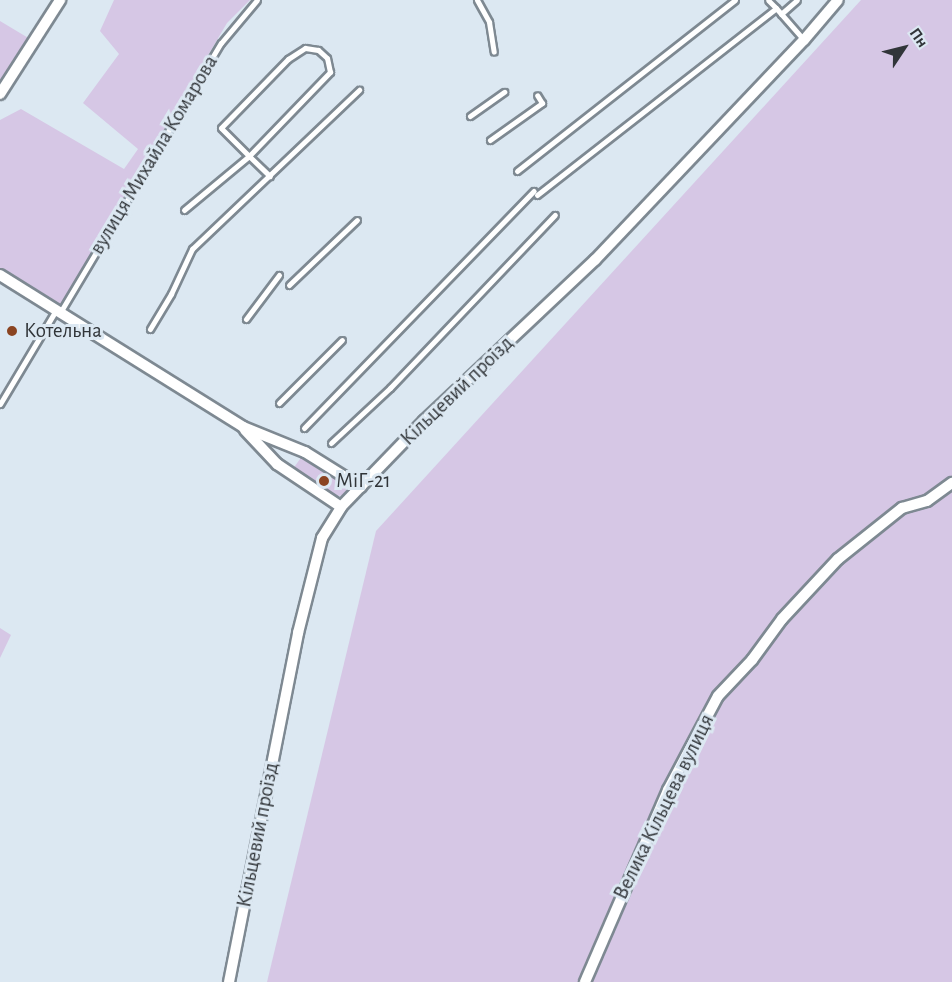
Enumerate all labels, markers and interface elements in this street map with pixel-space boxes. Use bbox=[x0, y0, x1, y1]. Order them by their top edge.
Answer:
north arrow bbox=[874, 18, 934, 78]
text: Пн bbox=[907, 25, 931, 50]
street label: вулиця Михайла Комарова bbox=[85, 51, 223, 259]
place label: Котельна bbox=[24, 318, 102, 344]
marker: Котельна bbox=[5, 324, 19, 338]
street label: Кільцевий проїзд bbox=[395, 331, 519, 451]
place label: МіГ-21 bbox=[336, 468, 391, 494]
marker: МіГ-21 bbox=[317, 474, 331, 488]
street label: Велика Кільцева вулиця bbox=[608, 710, 720, 904]
street label: Кільцевий проїзд bbox=[232, 760, 284, 910]

